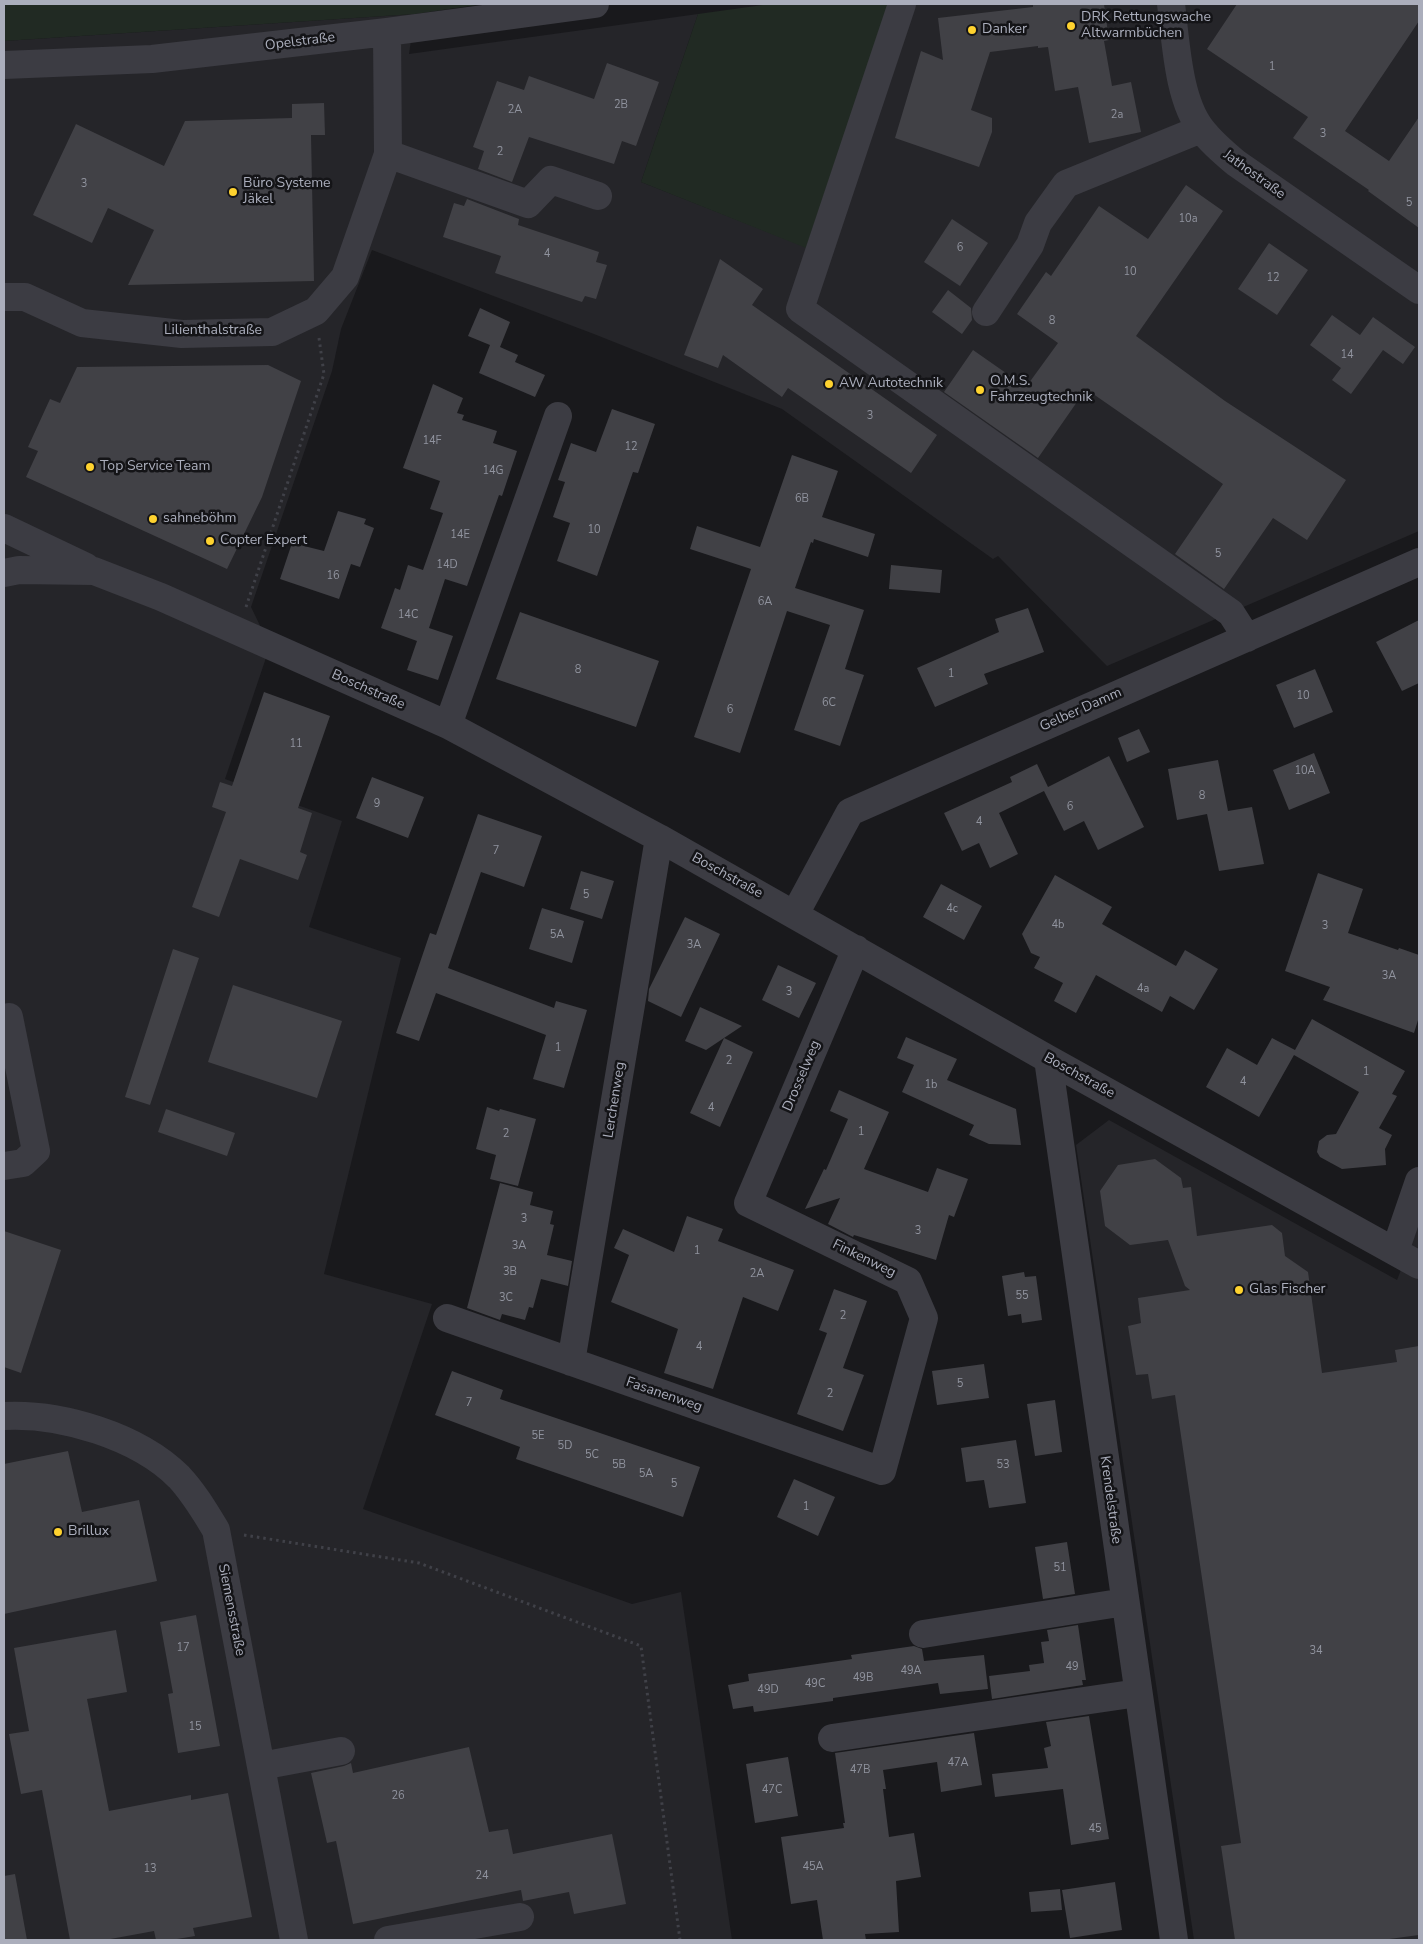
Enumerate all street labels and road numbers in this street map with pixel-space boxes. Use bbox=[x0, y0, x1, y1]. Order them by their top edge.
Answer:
street label: Opelstraße bbox=[264, 29, 336, 55]
street label: Jathostraße bbox=[1220, 147, 1288, 203]
street label: Lilienthalstraße bbox=[164, 323, 262, 339]
street label: Boschstraße bbox=[329, 666, 407, 714]
street label: Gelber Damm bbox=[1038, 684, 1124, 736]
street label: Boschstraße bbox=[689, 850, 765, 902]
street label: Drosselweg bbox=[780, 1038, 824, 1114]
street label: Boschstraße bbox=[1041, 1050, 1117, 1102]
street label: Lerchenweg bbox=[601, 1061, 629, 1139]
street label: Finkenweg bbox=[830, 1236, 898, 1282]
street label: Fasanenweg bbox=[624, 1374, 704, 1416]
street label: Krendelstraße bbox=[1096, 1455, 1124, 1545]
street label: Siemensstraße bbox=[214, 1563, 248, 1657]

